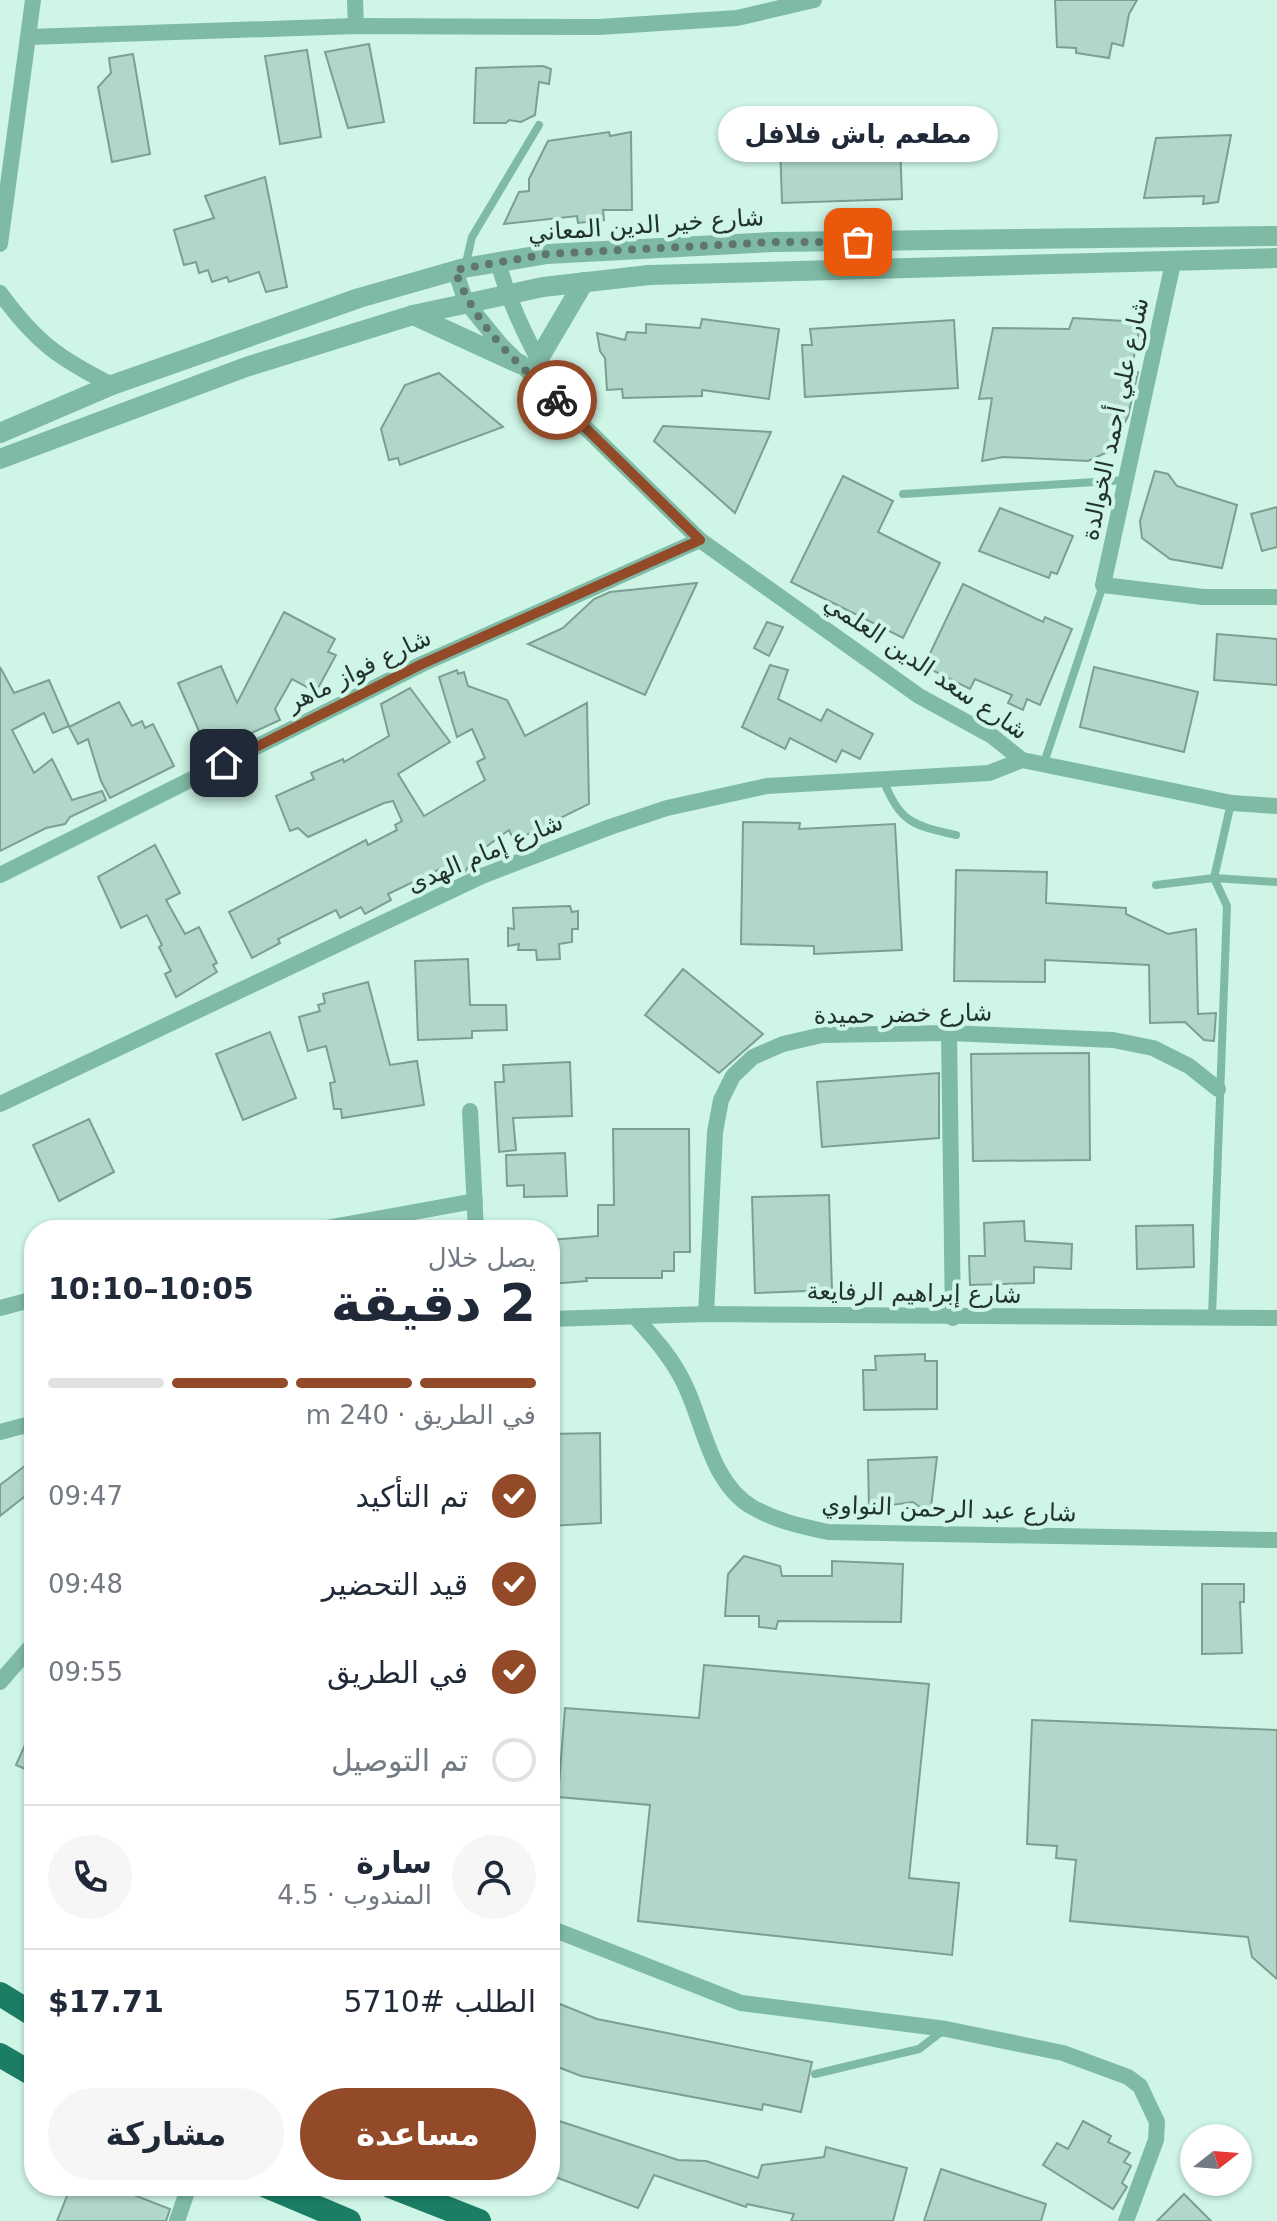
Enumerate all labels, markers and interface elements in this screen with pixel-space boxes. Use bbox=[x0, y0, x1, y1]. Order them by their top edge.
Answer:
callout: مطعم باش فلافل bbox=[718, 106, 998, 162]
text: مطعم باش فلافل bbox=[745, 119, 972, 149]
street label: شارع خير الدين المعاني bbox=[527, 203, 765, 247]
pin bbox=[824, 208, 892, 276]
icon: bag bbox=[836, 220, 880, 264]
street label: شارع علي أحمد الخوالدة bbox=[1074, 295, 1154, 543]
courier bbox=[517, 360, 597, 440]
icon: bike bbox=[535, 378, 579, 422]
street label: شارع سعد الدين العلمي bbox=[819, 588, 1033, 746]
street label: شارع فواز ماهر bbox=[281, 623, 436, 717]
pin bbox=[190, 729, 258, 797]
icon: home bbox=[202, 741, 246, 785]
street label: شارع إمام الهدى bbox=[403, 808, 568, 899]
street label: شارع خضر حميدة bbox=[813, 998, 993, 1030]
text: يصل خلال bbox=[428, 1243, 536, 1273]
text: 10:05–10:10 bbox=[48, 1271, 254, 1306]
text: 2 دقيقة bbox=[331, 1273, 536, 1333]
street label: شارع إبراهيم الرفايعة bbox=[806, 1277, 1022, 1310]
text: في الطريق · 240 m bbox=[306, 1400, 536, 1430]
icon: check bbox=[492, 1474, 536, 1518]
text: تم التأكيد bbox=[355, 1479, 468, 1514]
text: 09:47 bbox=[48, 1481, 123, 1511]
street label: شارع عبد الرحمن النواوي bbox=[821, 1491, 1077, 1527]
icon: check bbox=[492, 1562, 536, 1606]
text: قيد التحضير bbox=[322, 1567, 468, 1602]
text: 09:48 bbox=[48, 1569, 123, 1599]
icon: check bbox=[492, 1650, 536, 1694]
text: في الطريق bbox=[327, 1655, 468, 1690]
text: 09:55 bbox=[48, 1657, 123, 1687]
text: تم التوصيل bbox=[331, 1743, 468, 1778]
button: phone bbox=[48, 1835, 132, 1919]
button: person bbox=[452, 1835, 536, 1919]
text: سارة bbox=[356, 1845, 432, 1880]
text: المندوب · 4.5 bbox=[277, 1880, 432, 1910]
text: $17.71 bbox=[48, 1984, 164, 2019]
text: الطلب #5710 bbox=[343, 1984, 536, 2019]
button: مشاركة bbox=[48, 2088, 284, 2180]
button: مساعدة bbox=[300, 2088, 536, 2180]
north arrow bbox=[1180, 2124, 1252, 2196]
map controls bbox=[1180, 2124, 1252, 2196]

